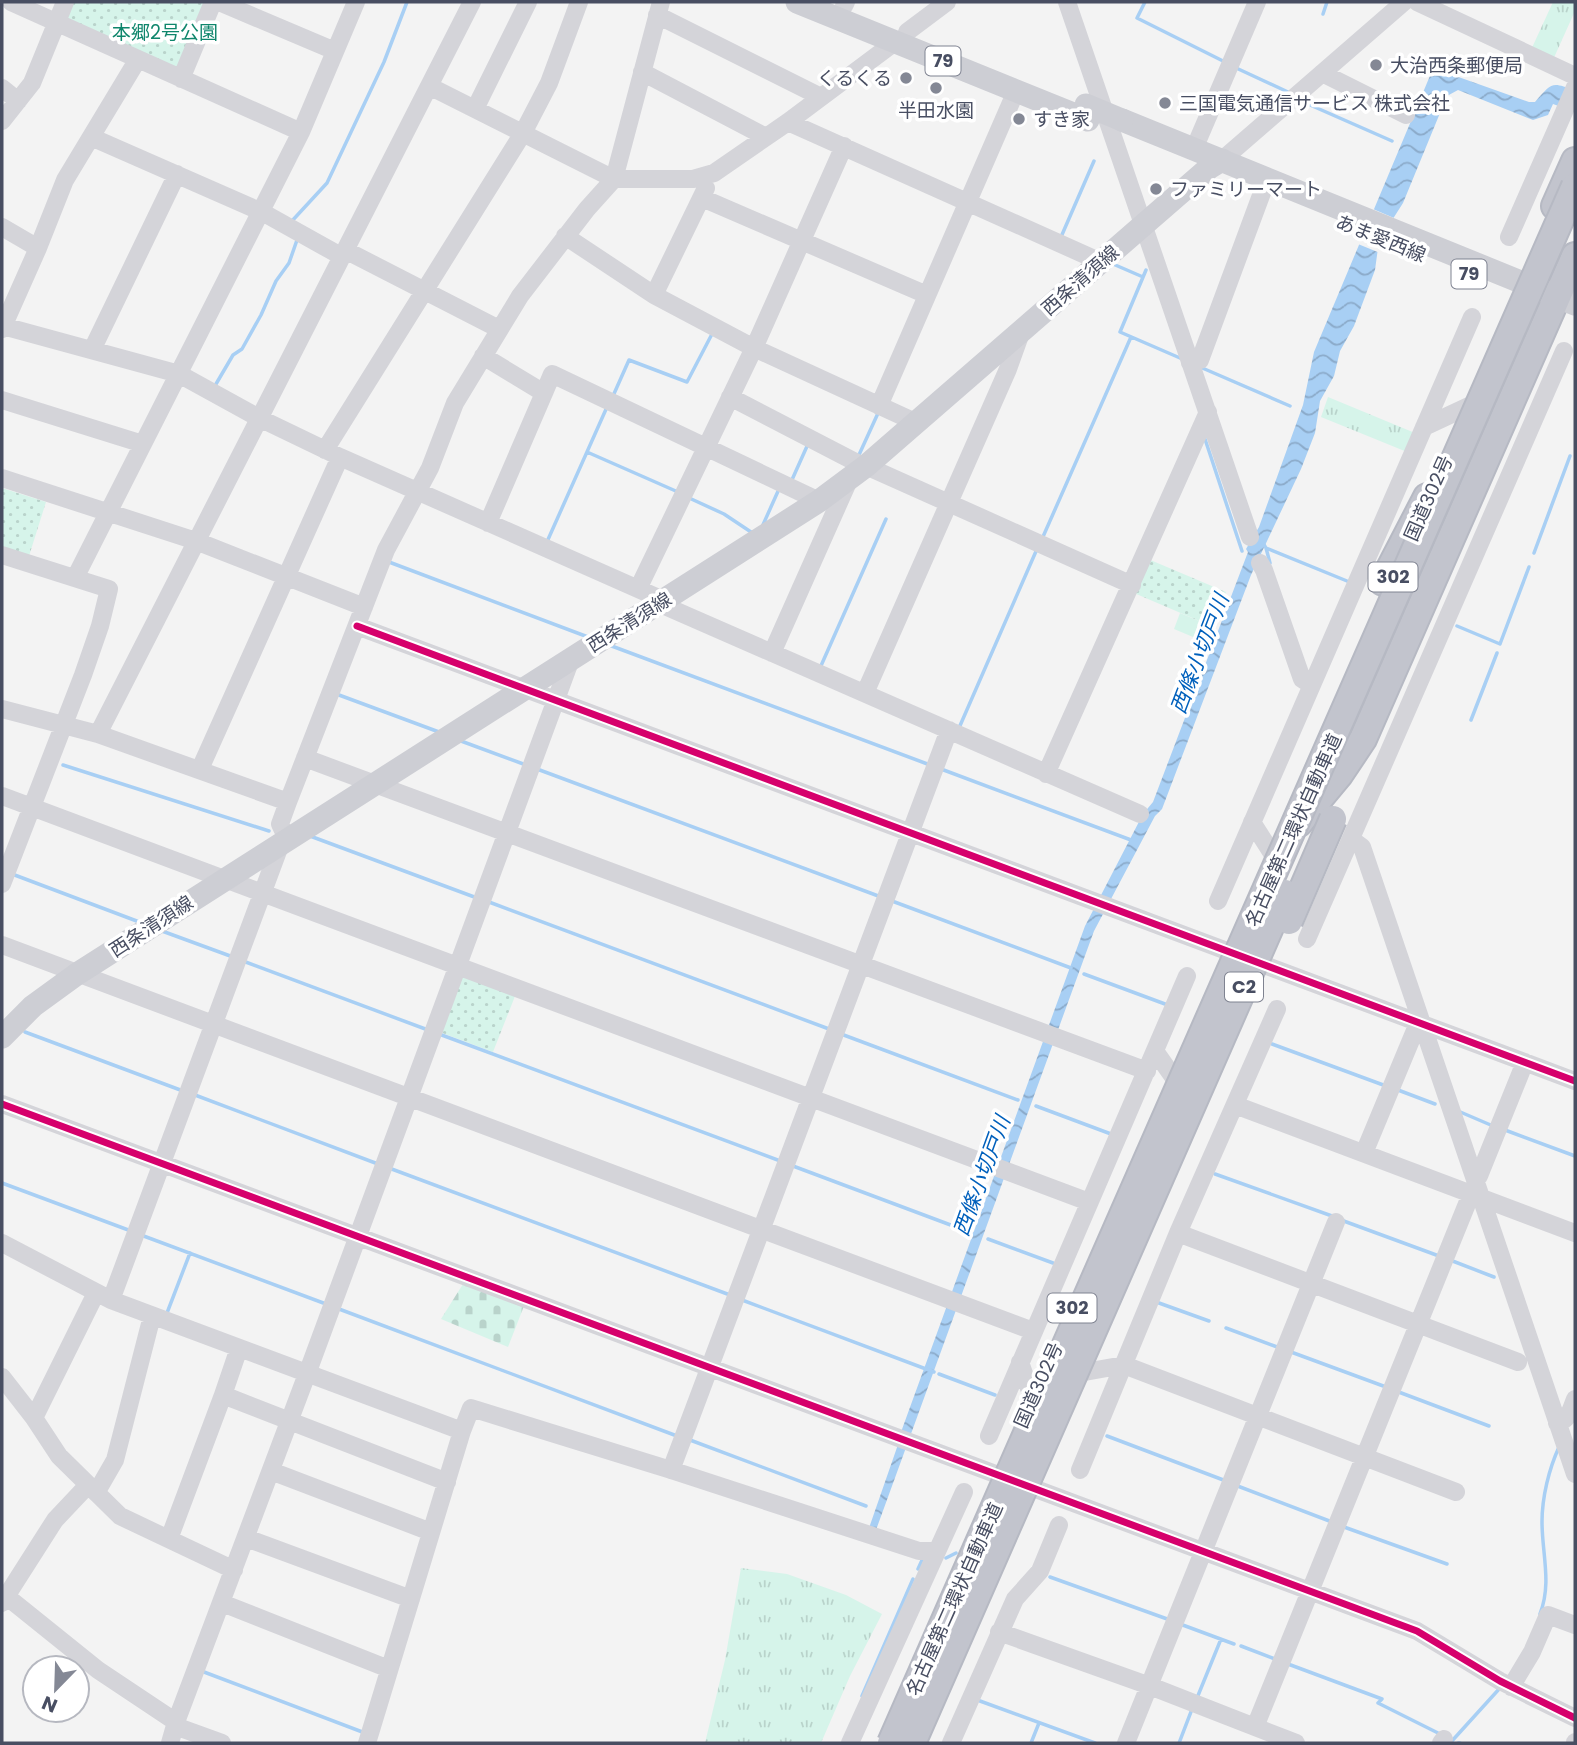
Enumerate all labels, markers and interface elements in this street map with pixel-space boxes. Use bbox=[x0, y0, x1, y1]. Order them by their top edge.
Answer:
park label: 本郷2号公園 bbox=[112, 19, 218, 46]
road number: 79 bbox=[926, 46, 960, 76]
place label: 大治西条郵便局 bbox=[1390, 52, 1523, 79]
marker: 大治西条郵便局 bbox=[1368, 57, 1384, 73]
place label: くるくる bbox=[817, 65, 892, 92]
marker: くるくる bbox=[898, 70, 914, 86]
marker: 半田水園 bbox=[928, 80, 944, 96]
place label: 三国電気通信サービス 株式会社 bbox=[1179, 90, 1450, 117]
marker: 三国電気通信サービス 株式会社 bbox=[1157, 95, 1173, 111]
place label: 半田水園 bbox=[898, 97, 974, 124]
place label: すき家 bbox=[1033, 106, 1090, 133]
marker: すき家 bbox=[1011, 111, 1027, 127]
place label: ファミリーマート bbox=[1170, 176, 1322, 203]
marker: ファミリーマート bbox=[1148, 181, 1164, 197]
street label: あま愛西線 bbox=[1332, 208, 1430, 269]
street label: 西条清須線 bbox=[1036, 239, 1125, 322]
road number: 79 bbox=[1452, 260, 1486, 288]
street label: 国道302号 bbox=[1398, 451, 1459, 545]
road number: 302 bbox=[1368, 562, 1418, 592]
street label: 西条清須線 bbox=[582, 586, 677, 659]
water label: 西條小切戸川 bbox=[1163, 588, 1236, 718]
street label: 名古屋第二環状自動車道 bbox=[1239, 729, 1348, 931]
street label: 西条清須線 bbox=[104, 889, 198, 964]
road number: C2 bbox=[1225, 972, 1263, 1002]
water label: 西條小切戸川 bbox=[946, 1110, 1017, 1240]
road number: 302 bbox=[1048, 1294, 1096, 1322]
street label: 国道302号 bbox=[1008, 1338, 1069, 1432]
street label: 名古屋第二環状自動車道 bbox=[900, 1498, 1009, 1700]
north arrow bbox=[21, 1654, 91, 1724]
text: N bbox=[38, 1689, 61, 1719]

